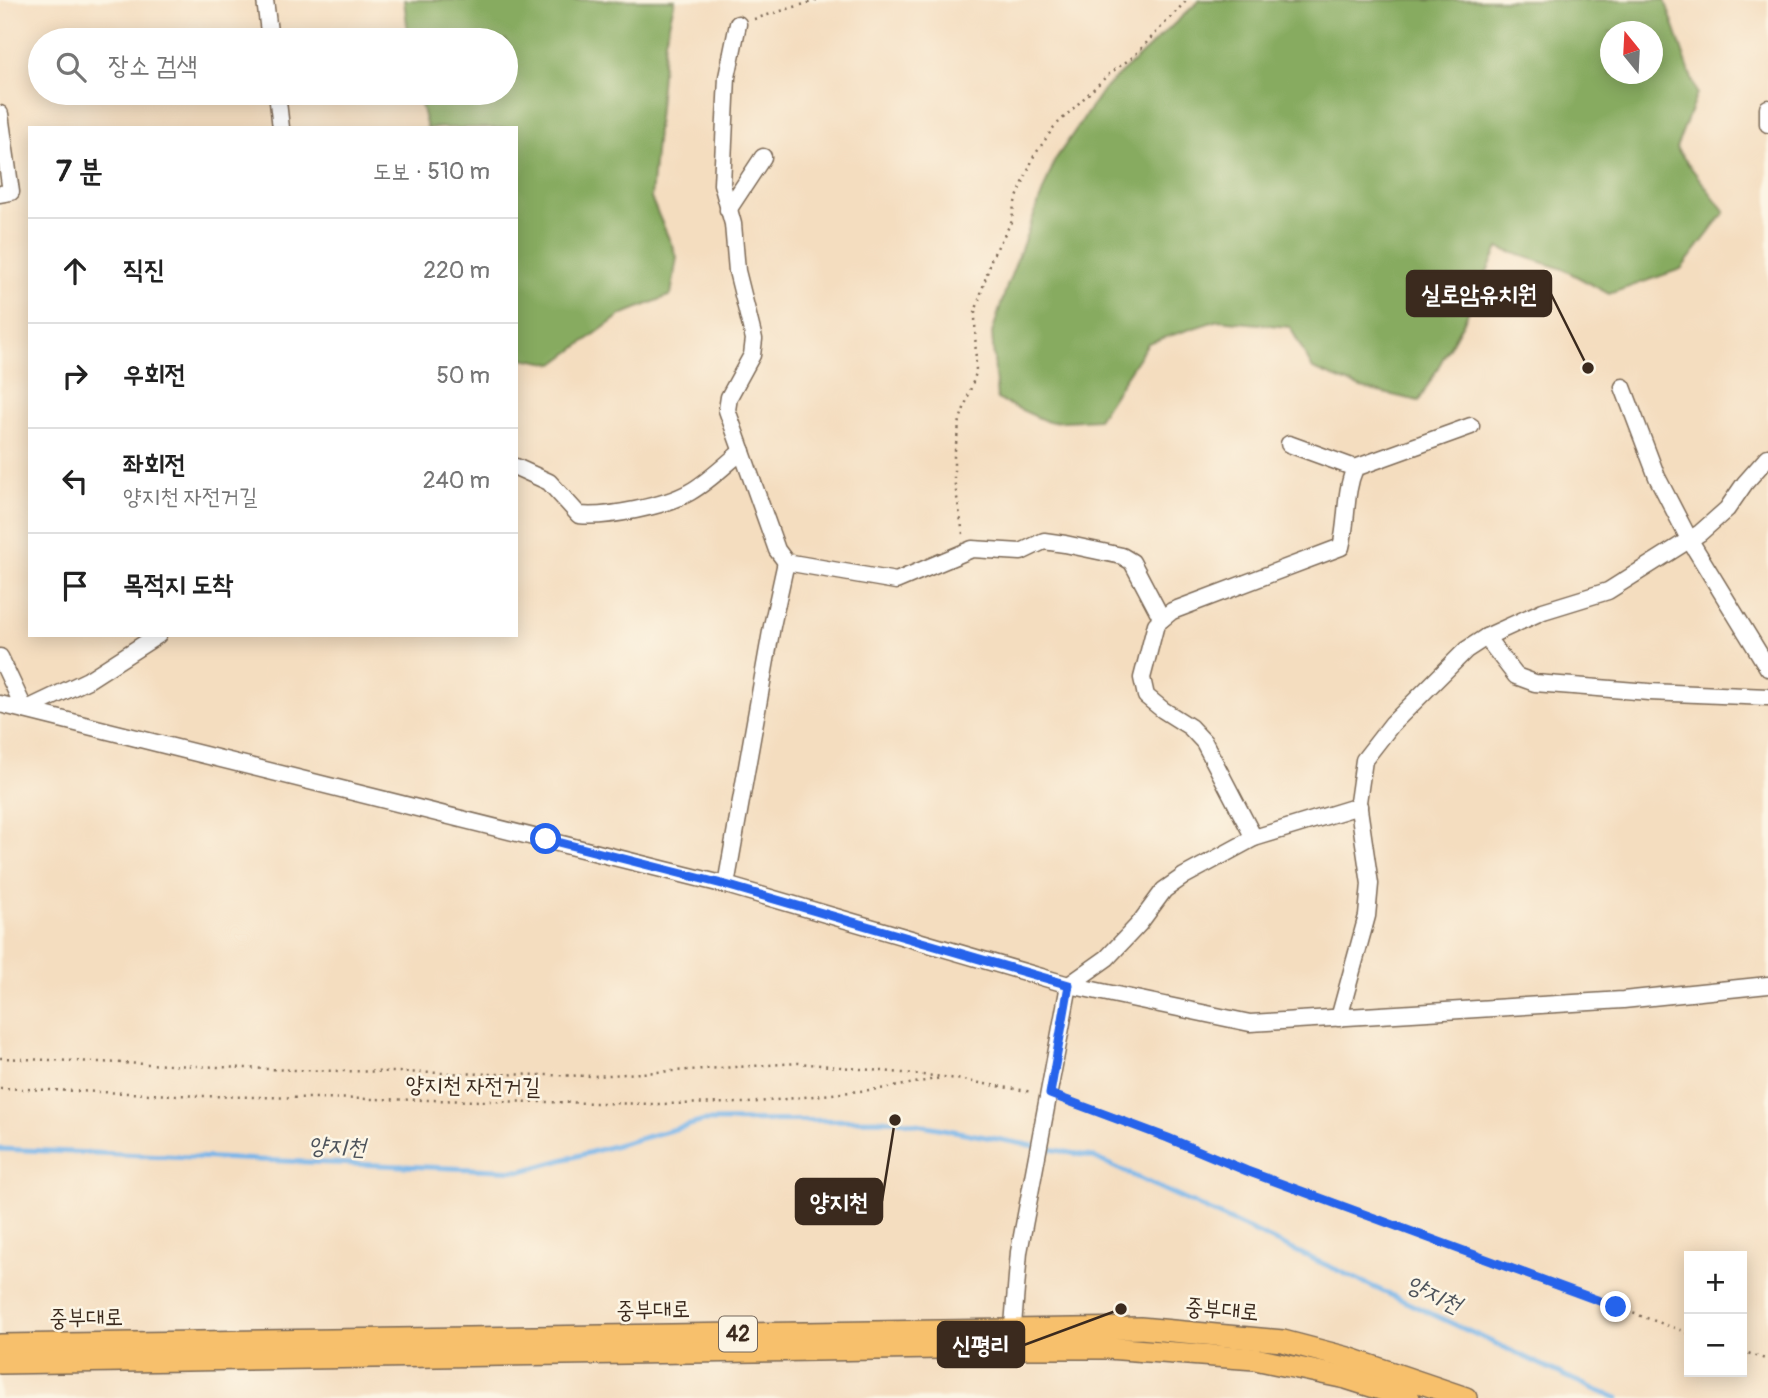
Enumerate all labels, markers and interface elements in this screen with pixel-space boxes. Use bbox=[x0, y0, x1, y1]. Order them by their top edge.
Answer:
north arrow bbox=[1600, 21, 1663, 84]
search box bbox=[28, 28, 518, 105]
icon: search bbox=[52, 48, 90, 86]
text: 장소 검색 bbox=[108, 50, 197, 82]
text: 7 분 bbox=[56, 153, 103, 190]
text: 도보 · 510 m bbox=[373, 157, 490, 186]
icon: ahead bbox=[56, 252, 94, 290]
text: 직진 bbox=[123, 254, 165, 286]
text: 220 m bbox=[423, 256, 490, 285]
callout: 실로암유치원 bbox=[1407, 271, 1551, 316]
text: 실로암유치원 bbox=[1421, 280, 1537, 309]
icon: right bbox=[56, 357, 94, 395]
text: 우회전 bbox=[123, 359, 186, 391]
text: 50 m bbox=[436, 361, 490, 390]
text: 좌회전 bbox=[123, 449, 186, 481]
icon: left bbox=[56, 462, 94, 500]
text: 240 m bbox=[423, 466, 490, 495]
text: 양지천 자전거길 bbox=[123, 482, 258, 511]
icon: arrive bbox=[56, 567, 94, 605]
text: 목적지 도착 bbox=[123, 569, 233, 601]
route start bbox=[530, 823, 561, 854]
street label: 양지천 자전거길 bbox=[405, 1070, 541, 1101]
water label: 양지천 bbox=[308, 1131, 369, 1162]
callout: 양지천 bbox=[796, 1179, 882, 1224]
text: 양지천 bbox=[810, 1188, 868, 1217]
map controls bbox=[1684, 1251, 1747, 1377]
button: + bbox=[1684, 1251, 1747, 1314]
water label: 양지천 bbox=[1401, 1269, 1469, 1321]
route end bbox=[1600, 1291, 1631, 1322]
street label: 중부대로 bbox=[1184, 1292, 1260, 1327]
street label: 중부대로 bbox=[616, 1294, 690, 1325]
street label: 중부대로 bbox=[49, 1302, 123, 1333]
button: − bbox=[1684, 1314, 1747, 1377]
road number: 42 bbox=[719, 1316, 757, 1352]
callout: 신평리 bbox=[938, 1322, 1024, 1367]
text: 신평리 bbox=[952, 1331, 1010, 1360]

